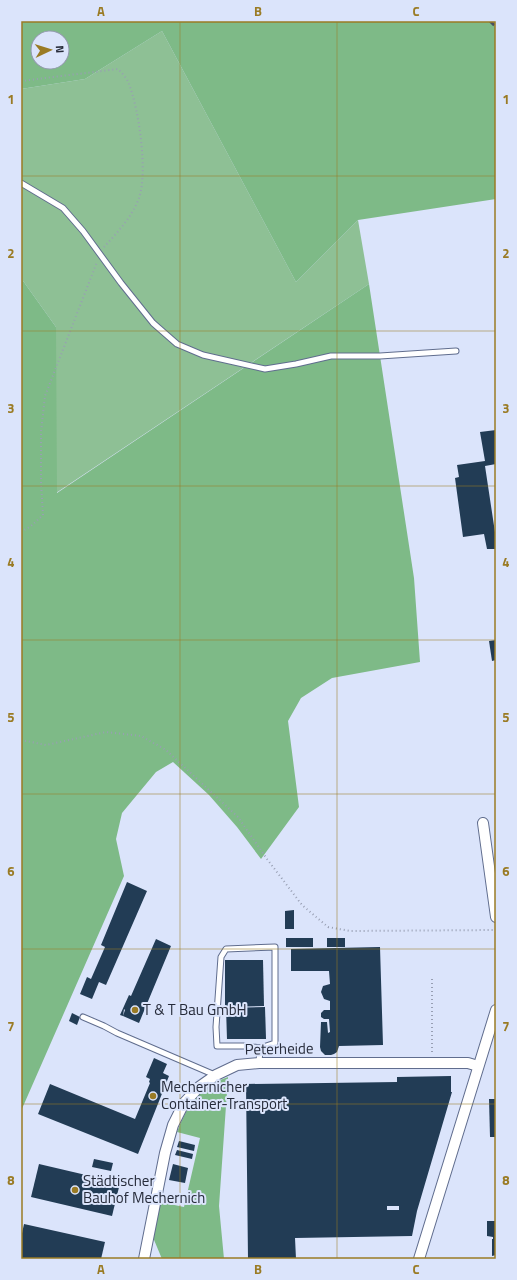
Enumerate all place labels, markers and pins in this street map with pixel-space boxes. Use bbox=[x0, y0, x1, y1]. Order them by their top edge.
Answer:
place label: T & T Bau GmbH bbox=[143, 998, 247, 1021]
marker: T & T Bau GmbH bbox=[130, 1005, 140, 1015]
place label: Mechernicher Container-Transport bbox=[161, 1075, 288, 1115]
marker: Mechernicher Container-Transport bbox=[148, 1091, 158, 1101]
place label: Städtischer Bauhof Mechernich bbox=[83, 1169, 205, 1209]
marker: Städtischer Bauhof Mechernich bbox=[70, 1185, 80, 1195]

